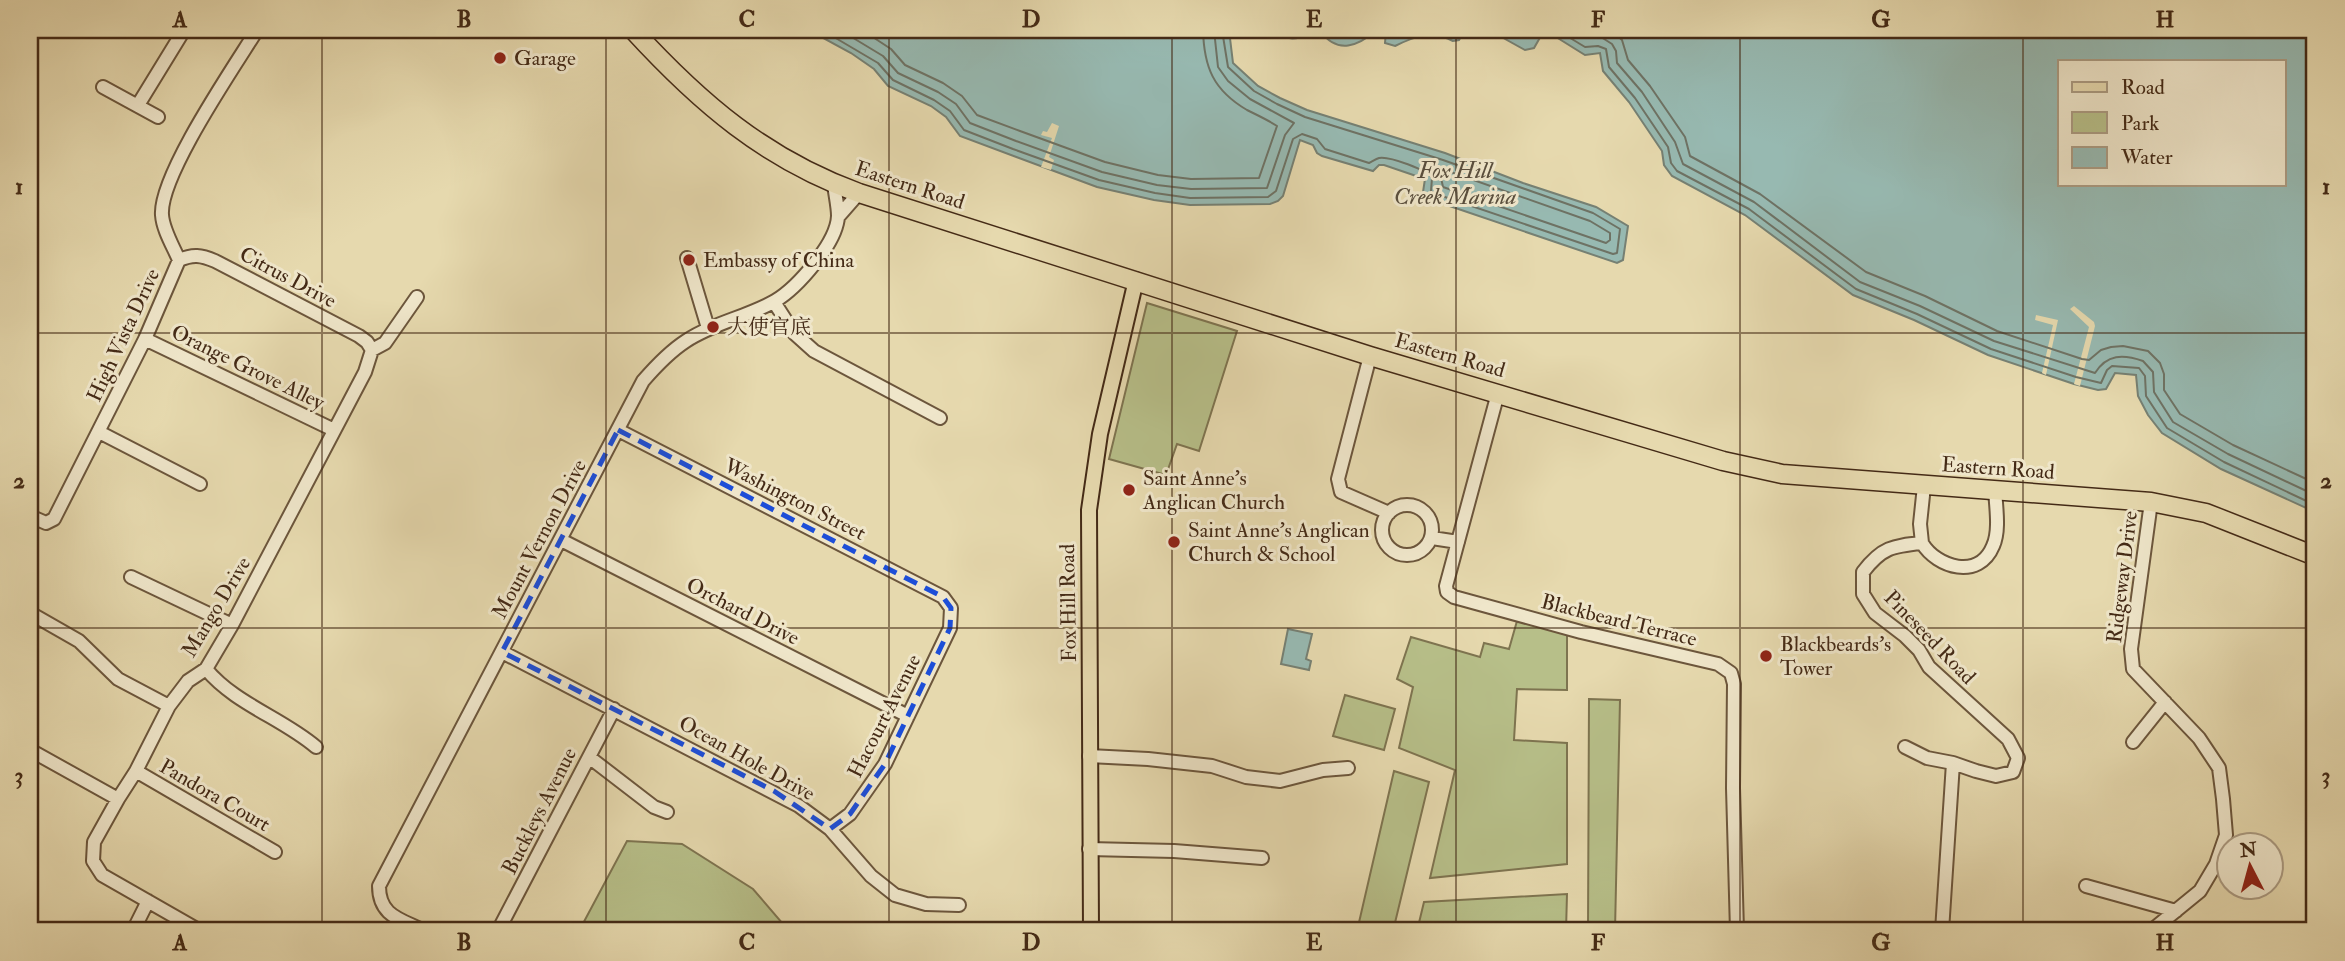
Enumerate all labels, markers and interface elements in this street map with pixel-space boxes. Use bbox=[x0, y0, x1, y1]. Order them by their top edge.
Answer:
text: A bbox=[172, 5, 188, 34]
text: B bbox=[456, 5, 472, 34]
text: C bbox=[739, 5, 755, 34]
text: D bbox=[1022, 5, 1040, 34]
text: E bbox=[1306, 5, 1323, 34]
text: F bbox=[1591, 5, 1606, 34]
text: G bbox=[1871, 5, 1891, 34]
text: H bbox=[2156, 5, 2175, 34]
place label: Garage bbox=[514, 45, 576, 72]
marker: Garage bbox=[492, 50, 508, 66]
legend bbox=[2058, 60, 2286, 186]
text: Road bbox=[2121, 74, 2166, 101]
text: Park bbox=[2121, 110, 2159, 137]
text: Water bbox=[2120, 144, 2173, 171]
street label: Eastern Road bbox=[852, 155, 969, 216]
water label: Fox Hill Creek Marina bbox=[1394, 156, 1517, 211]
text: 1 bbox=[15, 172, 23, 201]
text: 1 bbox=[2322, 172, 2330, 201]
street label: Citrus Drive bbox=[235, 241, 341, 314]
place label: Embassy of China bbox=[703, 247, 854, 274]
marker: Embassy of China bbox=[681, 252, 697, 268]
street label: High Vista Drive bbox=[81, 264, 166, 406]
place label: 大使官底 bbox=[727, 314, 811, 341]
street label: Orange Grove Alley bbox=[167, 319, 330, 417]
marker: 大使官底 bbox=[705, 319, 721, 335]
street label: Eastern Road bbox=[1392, 327, 1509, 384]
street label: Eastern Road bbox=[1940, 451, 2056, 486]
street label: Washington Street bbox=[718, 452, 870, 547]
street label: Mount Vernon Drive bbox=[486, 455, 593, 624]
place label: Saint Anne's Anglican Church bbox=[1142, 465, 1285, 516]
text: 2 bbox=[13, 466, 25, 495]
text: 2 bbox=[2320, 466, 2332, 495]
marker: Saint Anne's Anglican Church bbox=[1121, 482, 1137, 498]
street label: Ridgeway Drive bbox=[2101, 509, 2144, 645]
place label: Saint Anne's Anglican Church & School bbox=[1188, 517, 1370, 568]
marker: Saint Anne's Anglican Church & School bbox=[1166, 534, 1182, 550]
street label: Fox Hill Road bbox=[1054, 543, 1083, 662]
street label: Mango Drive bbox=[176, 552, 257, 662]
street label: Orchard Drive bbox=[682, 571, 804, 652]
street label: Pineseed Road bbox=[1878, 585, 1982, 691]
street label: Blackbeard Terrace bbox=[1538, 588, 1700, 653]
place label: Blackbeards's Tower bbox=[1780, 631, 1891, 682]
marker: Blackbeards's Tower bbox=[1758, 648, 1774, 664]
street label: Hacourt Avenue bbox=[842, 650, 927, 783]
street label: Ocean Hole Drive bbox=[674, 710, 820, 807]
street label: Buckleys Avenue bbox=[496, 743, 583, 879]
street label: Pandora Court bbox=[155, 753, 275, 838]
text: 3 bbox=[15, 761, 23, 790]
text: 3 bbox=[2322, 761, 2330, 790]
north arrow bbox=[2216, 832, 2286, 902]
text: N bbox=[2238, 837, 2259, 863]
text: A bbox=[172, 928, 188, 957]
text: B bbox=[456, 928, 472, 957]
text: C bbox=[739, 928, 755, 957]
text: D bbox=[1022, 928, 1040, 957]
text: E bbox=[1306, 928, 1323, 957]
text: F bbox=[1591, 928, 1606, 957]
text: G bbox=[1871, 928, 1891, 957]
text: H bbox=[2156, 928, 2175, 957]

